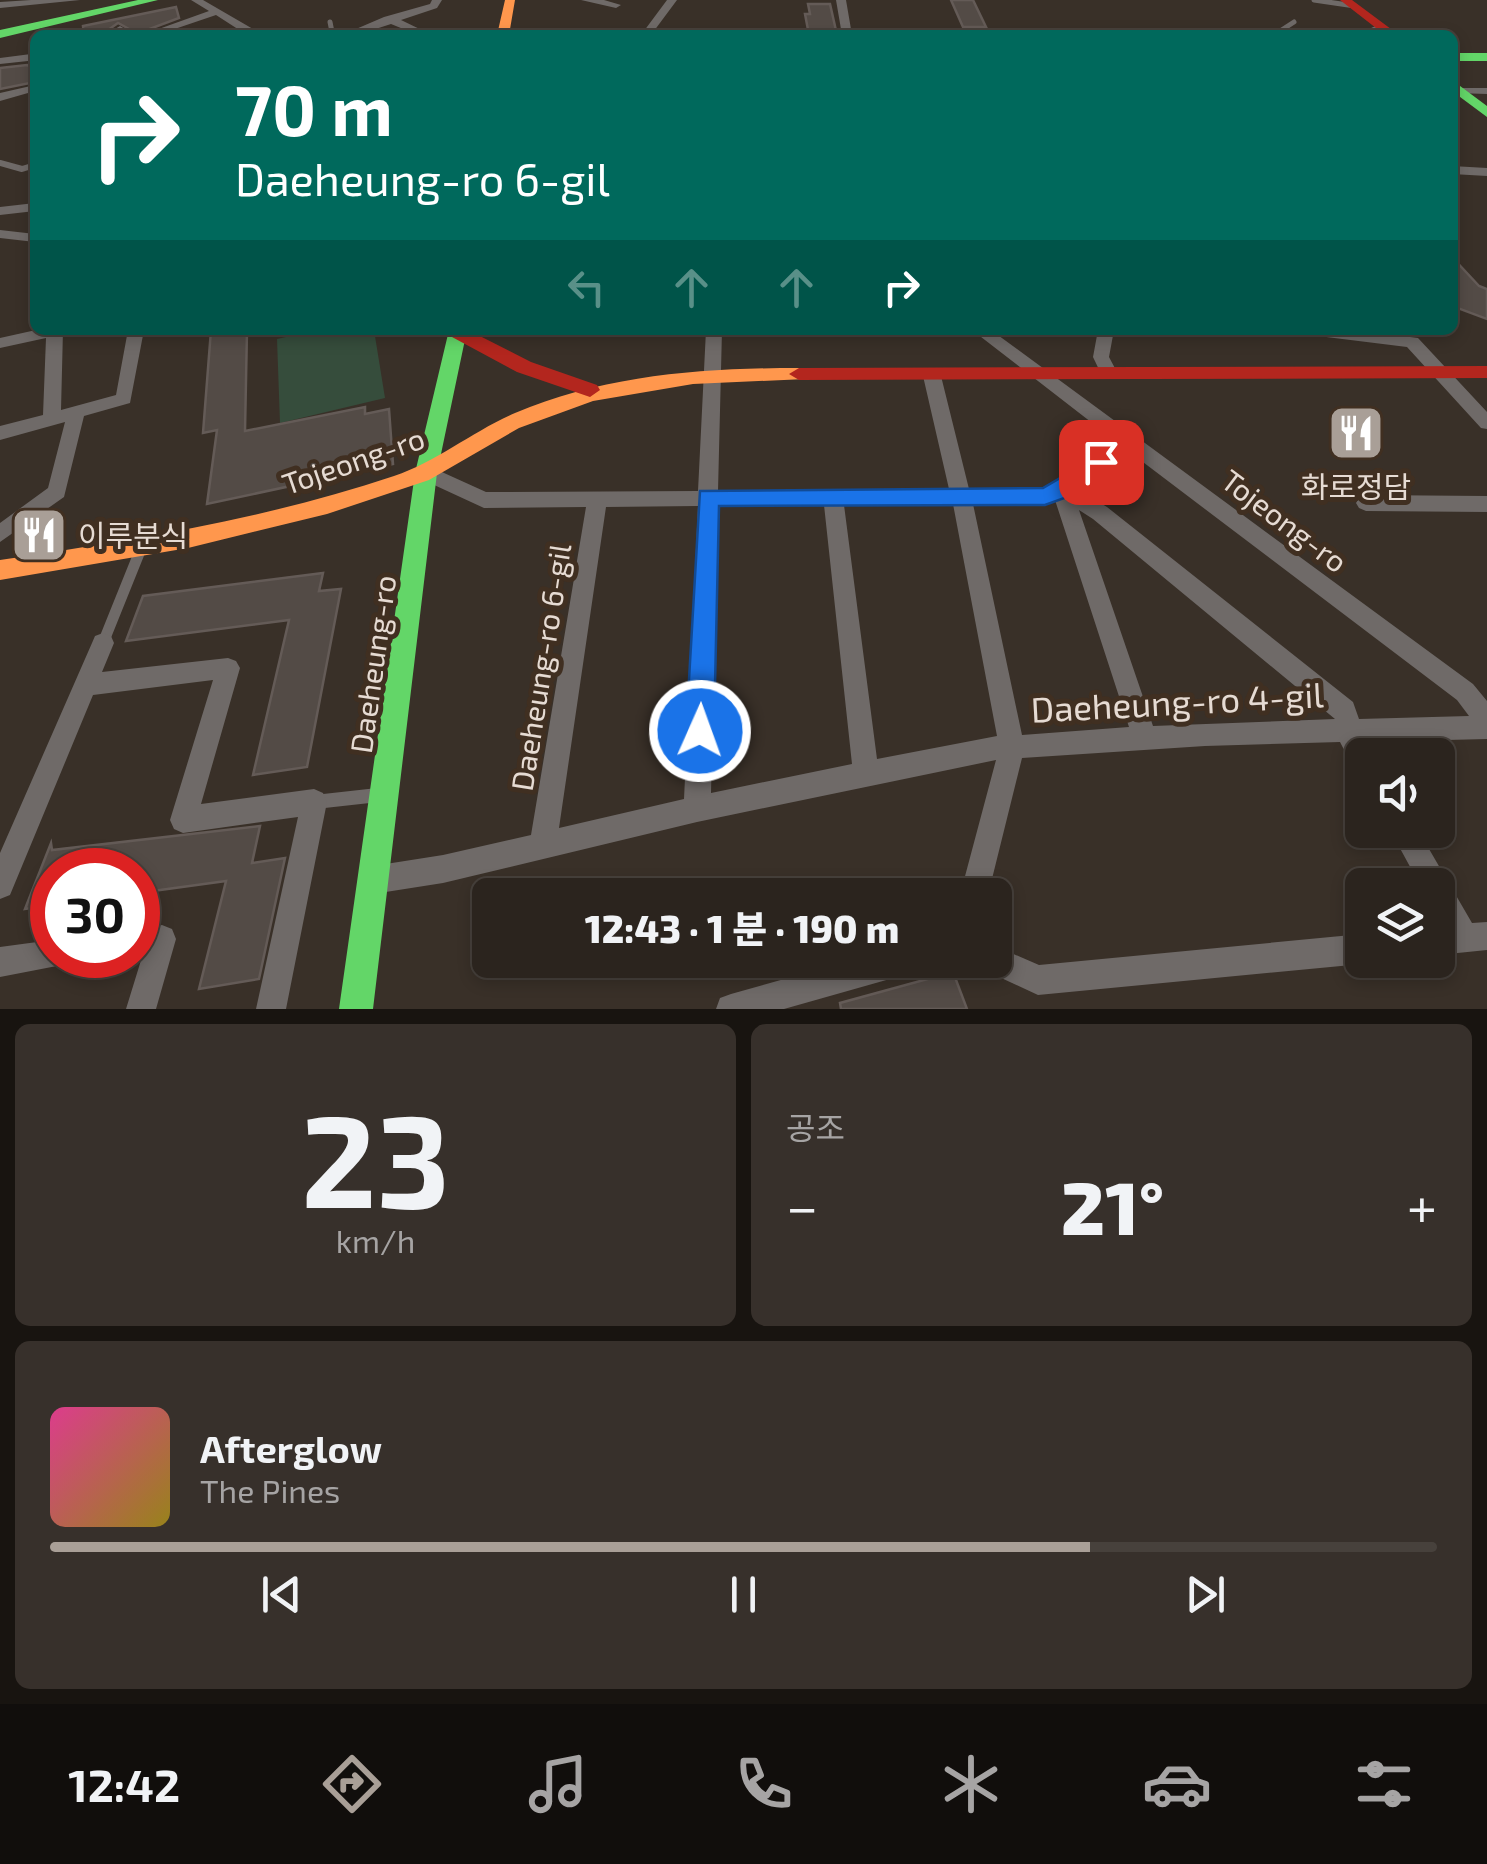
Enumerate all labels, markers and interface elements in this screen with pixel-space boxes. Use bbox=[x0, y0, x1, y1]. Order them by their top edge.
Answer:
text: 70 m bbox=[235, 66, 393, 150]
icon: right bbox=[70, 70, 200, 200]
text: Daeheung-ro 6-gil bbox=[235, 151, 610, 205]
icon: left bbox=[559, 260, 614, 315]
icon: ahead bbox=[664, 260, 719, 315]
icon: ahead bbox=[769, 260, 824, 315]
icon: right bbox=[874, 260, 929, 315]
restaurant icon: 화로정담 bbox=[1326, 403, 1386, 463]
street label: Tojeong-ro bbox=[277, 419, 429, 501]
pin bbox=[1059, 420, 1144, 505]
icon: arrive bbox=[1074, 435, 1129, 490]
street label: Tojeong-ro bbox=[1215, 461, 1355, 579]
place label: 화로정담 bbox=[1301, 468, 1411, 504]
restaurant icon: 이루분식 bbox=[9, 505, 69, 565]
place label: 이루분식 bbox=[78, 517, 188, 553]
street label: Daeheung-ro 6-gil bbox=[503, 541, 577, 793]
street label: Daeheung-ro bbox=[342, 573, 402, 755]
street label: Daeheung-ro 4-gil bbox=[1030, 672, 1325, 730]
position arrow bbox=[648, 679, 752, 783]
map controls bbox=[1345, 738, 1455, 978]
button: sound bbox=[1345, 738, 1455, 848]
speed limit sign: 30 bbox=[30, 848, 160, 978]
button: layers bbox=[1345, 868, 1455, 978]
text: 12:43 · 1 분 · 190 m bbox=[585, 905, 899, 951]
text: 23 bbox=[301, 1078, 450, 1234]
text: 공조 bbox=[786, 1108, 845, 1146]
text: 21° bbox=[1061, 1160, 1164, 1250]
text: − bbox=[786, 1172, 818, 1238]
text: + bbox=[1407, 1172, 1437, 1238]
text: km/h bbox=[336, 1221, 415, 1259]
text: Afterglow bbox=[200, 1425, 382, 1471]
text: The Pines bbox=[200, 1471, 340, 1509]
icon: previous bbox=[254, 1567, 309, 1622]
icon: pause bbox=[716, 1567, 771, 1622]
icon: next bbox=[1178, 1567, 1233, 1622]
icon: directions bbox=[317, 1749, 387, 1819]
icon: music bbox=[523, 1749, 593, 1819]
icon: phone bbox=[729, 1749, 799, 1819]
icon: climate bbox=[936, 1749, 1006, 1819]
icon: car bbox=[1142, 1749, 1212, 1819]
icon: filters bbox=[1349, 1749, 1419, 1819]
text: 12:42 bbox=[68, 1757, 180, 1811]

